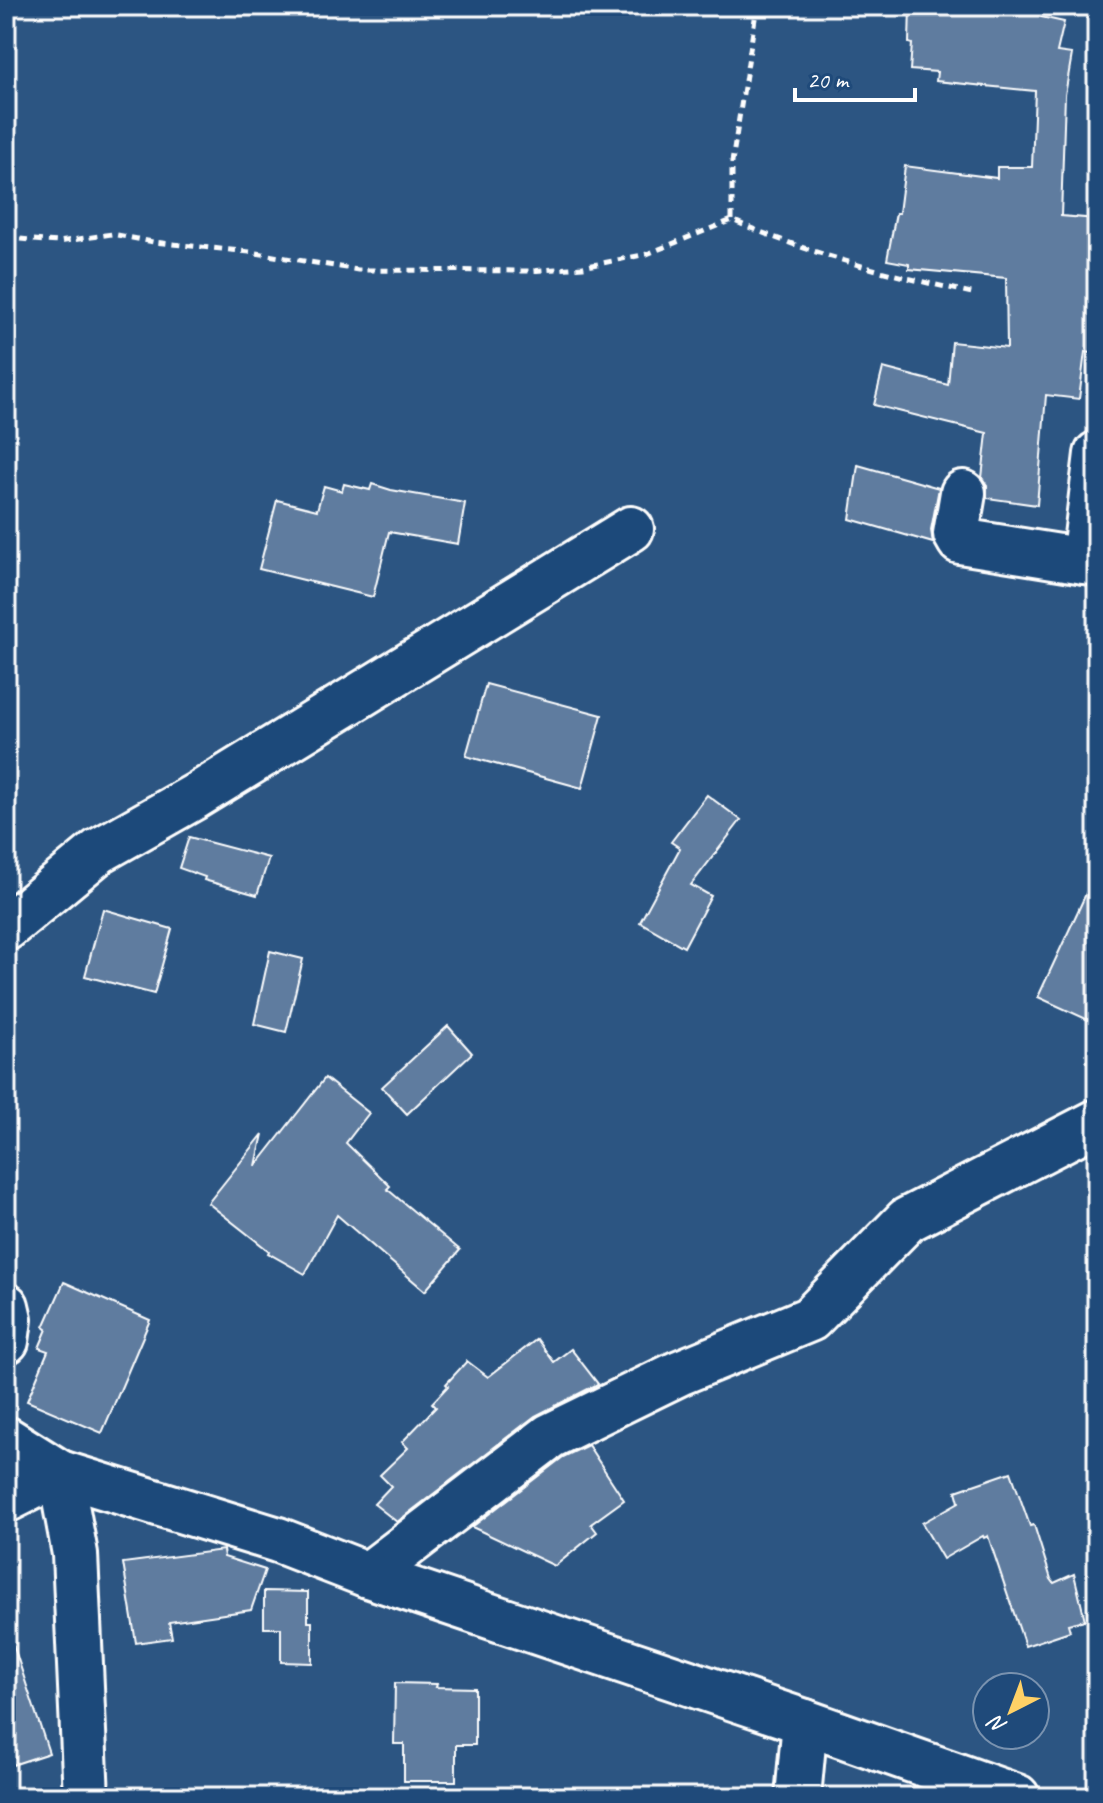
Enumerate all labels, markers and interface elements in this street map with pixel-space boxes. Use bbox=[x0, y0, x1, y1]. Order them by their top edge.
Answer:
scale bar bbox=[795, 52, 915, 102]
text: 20 m bbox=[807, 65, 850, 95]
north arrow bbox=[971, 1671, 1051, 1751]
text: N bbox=[981, 1708, 1013, 1740]

